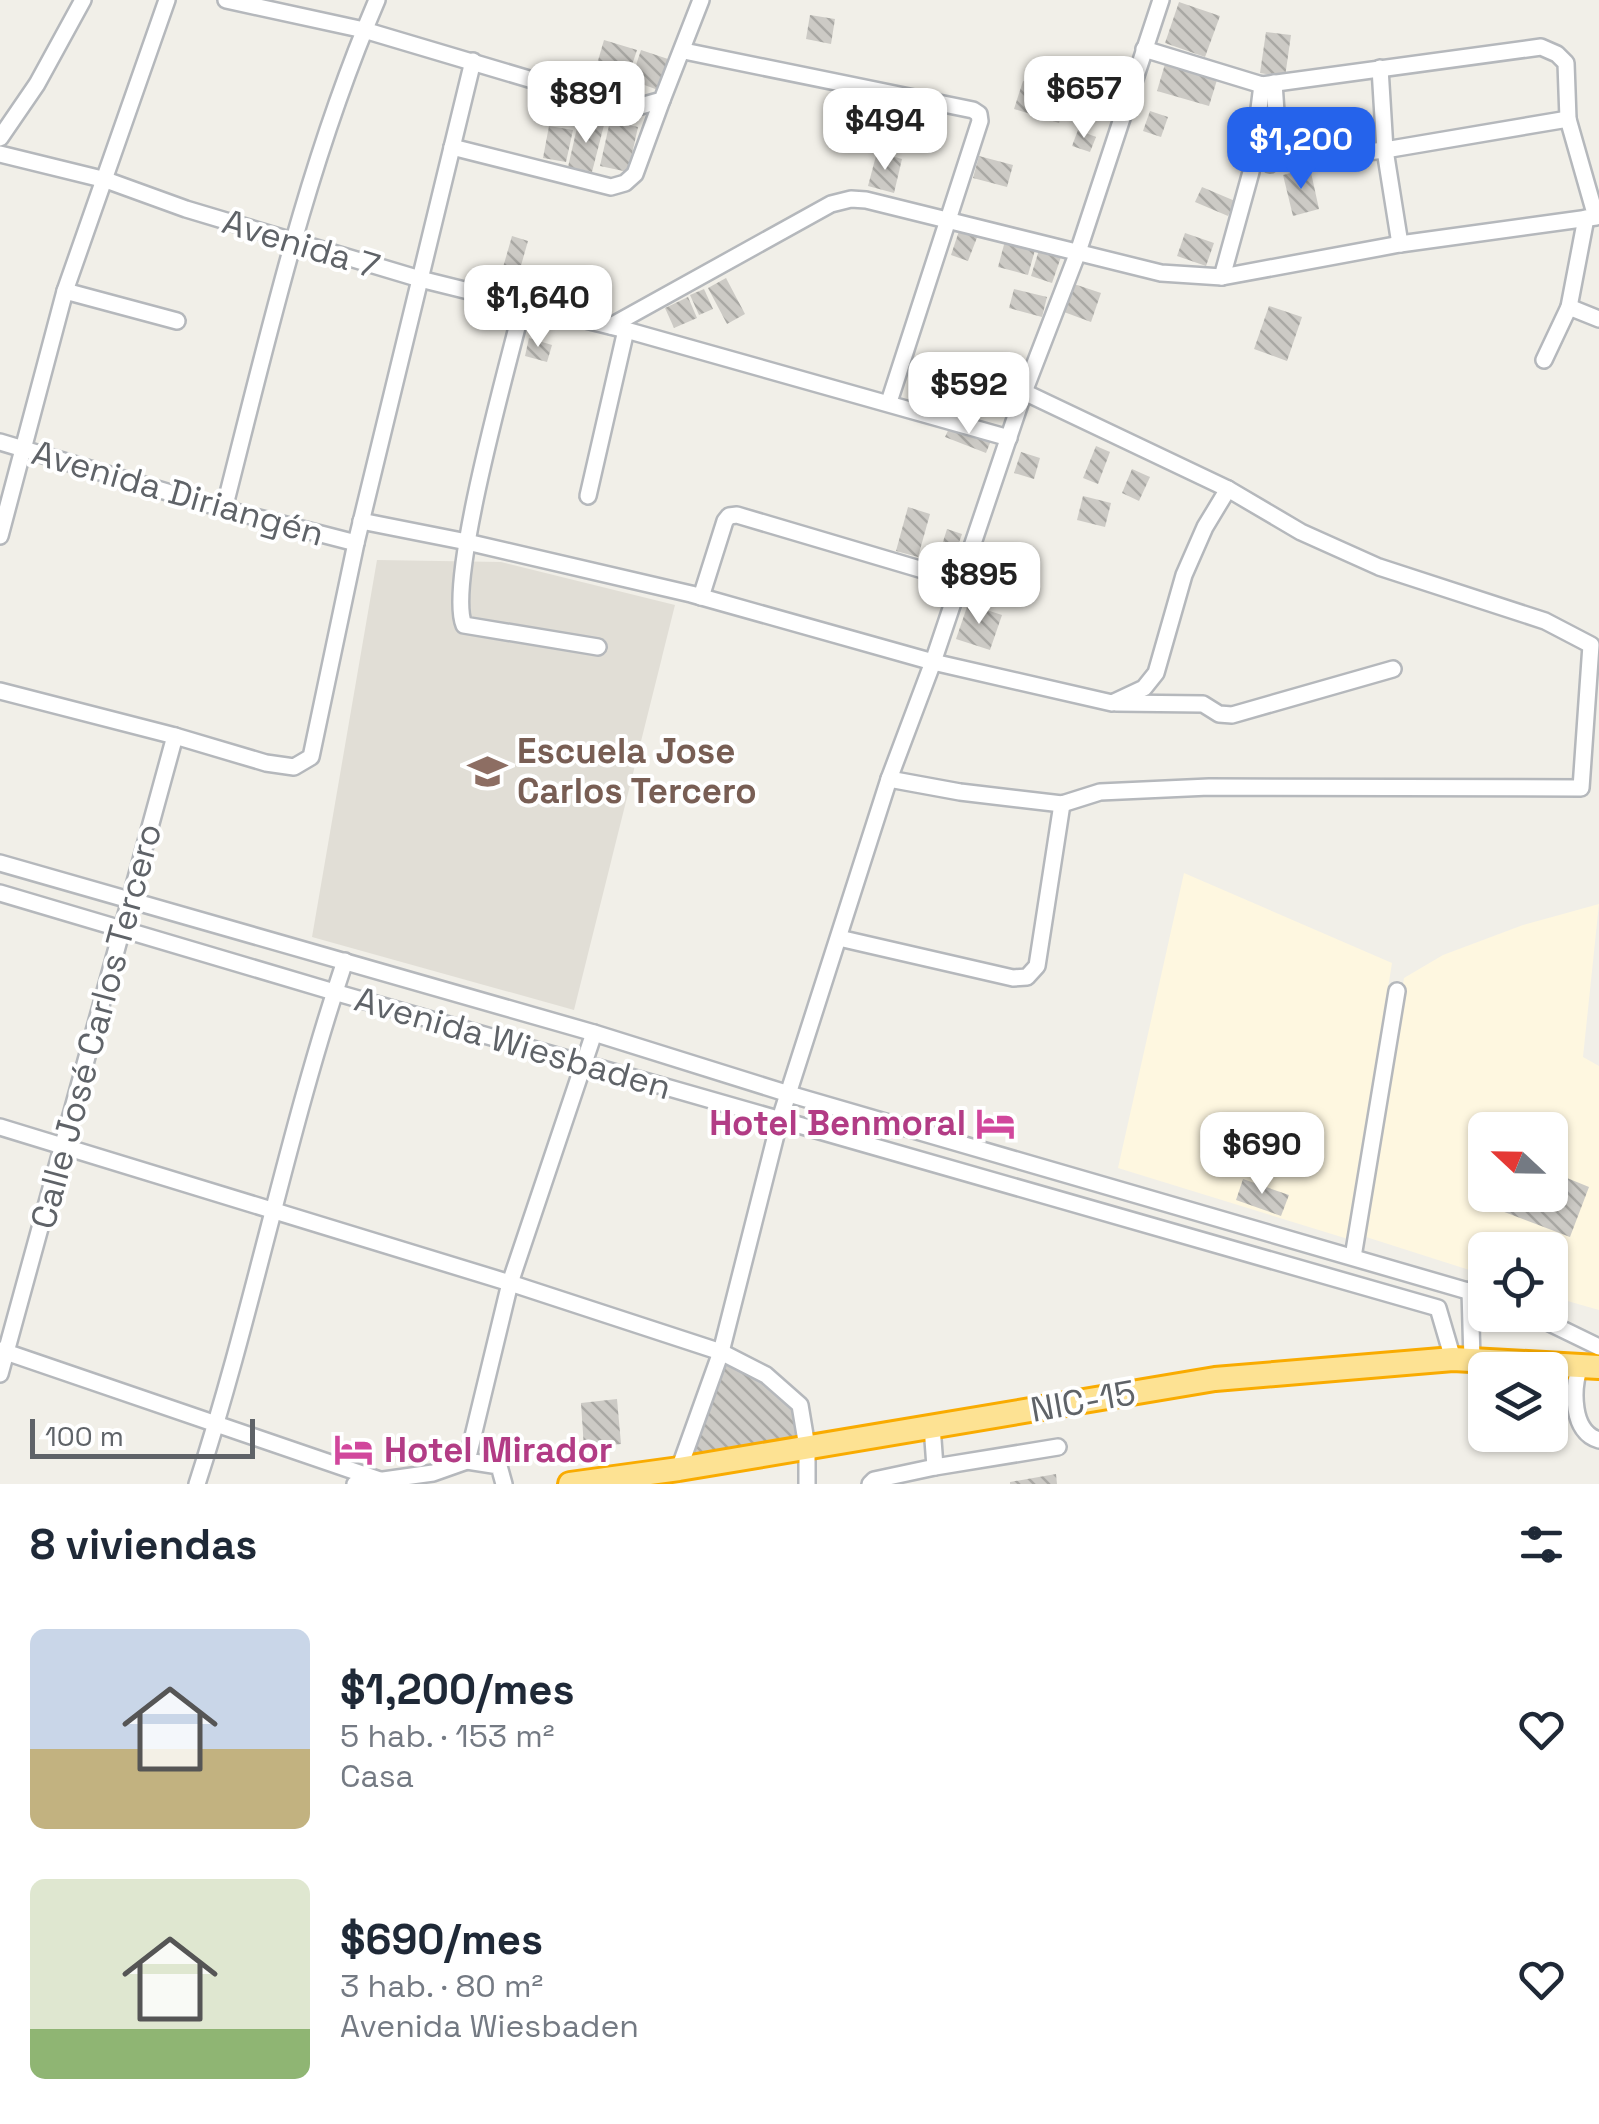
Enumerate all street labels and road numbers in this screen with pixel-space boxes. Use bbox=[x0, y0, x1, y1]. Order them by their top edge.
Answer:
street label: Avenida 7 bbox=[217, 199, 385, 289]
street label: Avenida Diriangén bbox=[27, 430, 329, 556]
street label: Calle José Carlos Tercero bbox=[21, 819, 171, 1233]
street label: Avenida Wiesbaden bbox=[350, 977, 676, 1109]
street label: NIC-15 bbox=[1027, 1370, 1139, 1432]

